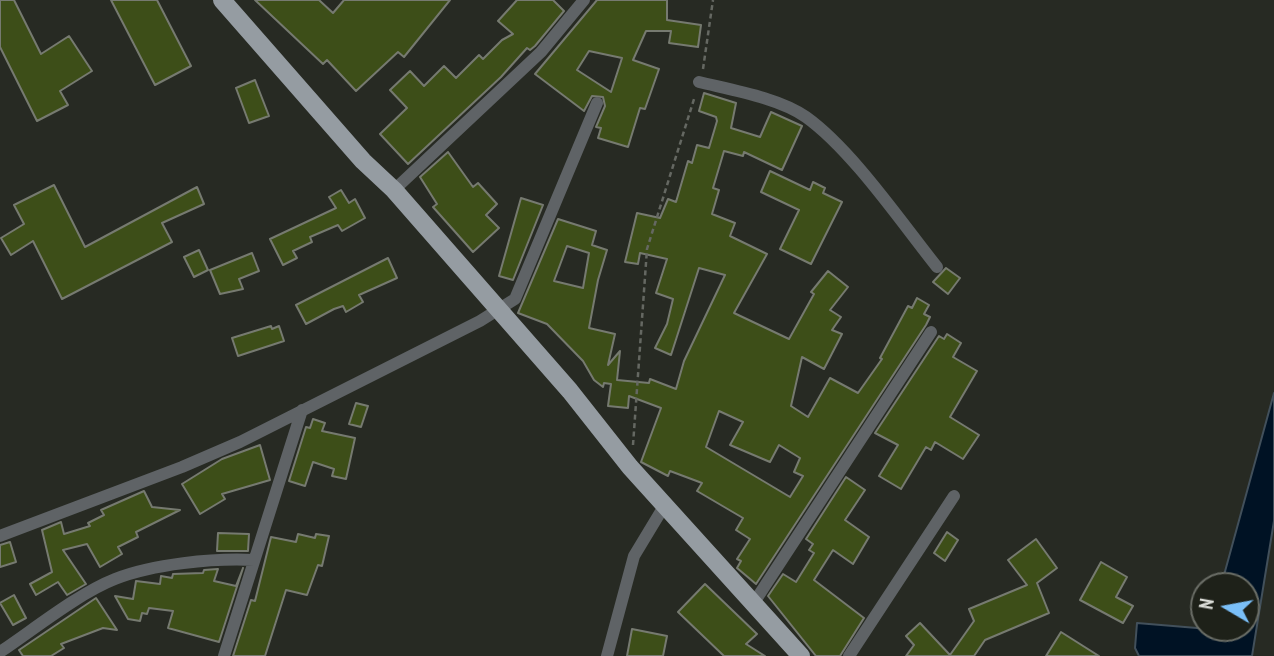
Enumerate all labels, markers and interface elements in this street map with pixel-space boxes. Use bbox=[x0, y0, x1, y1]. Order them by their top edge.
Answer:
north arrow bbox=[1190, 572, 1260, 642]
text: N bbox=[1194, 597, 1219, 611]

